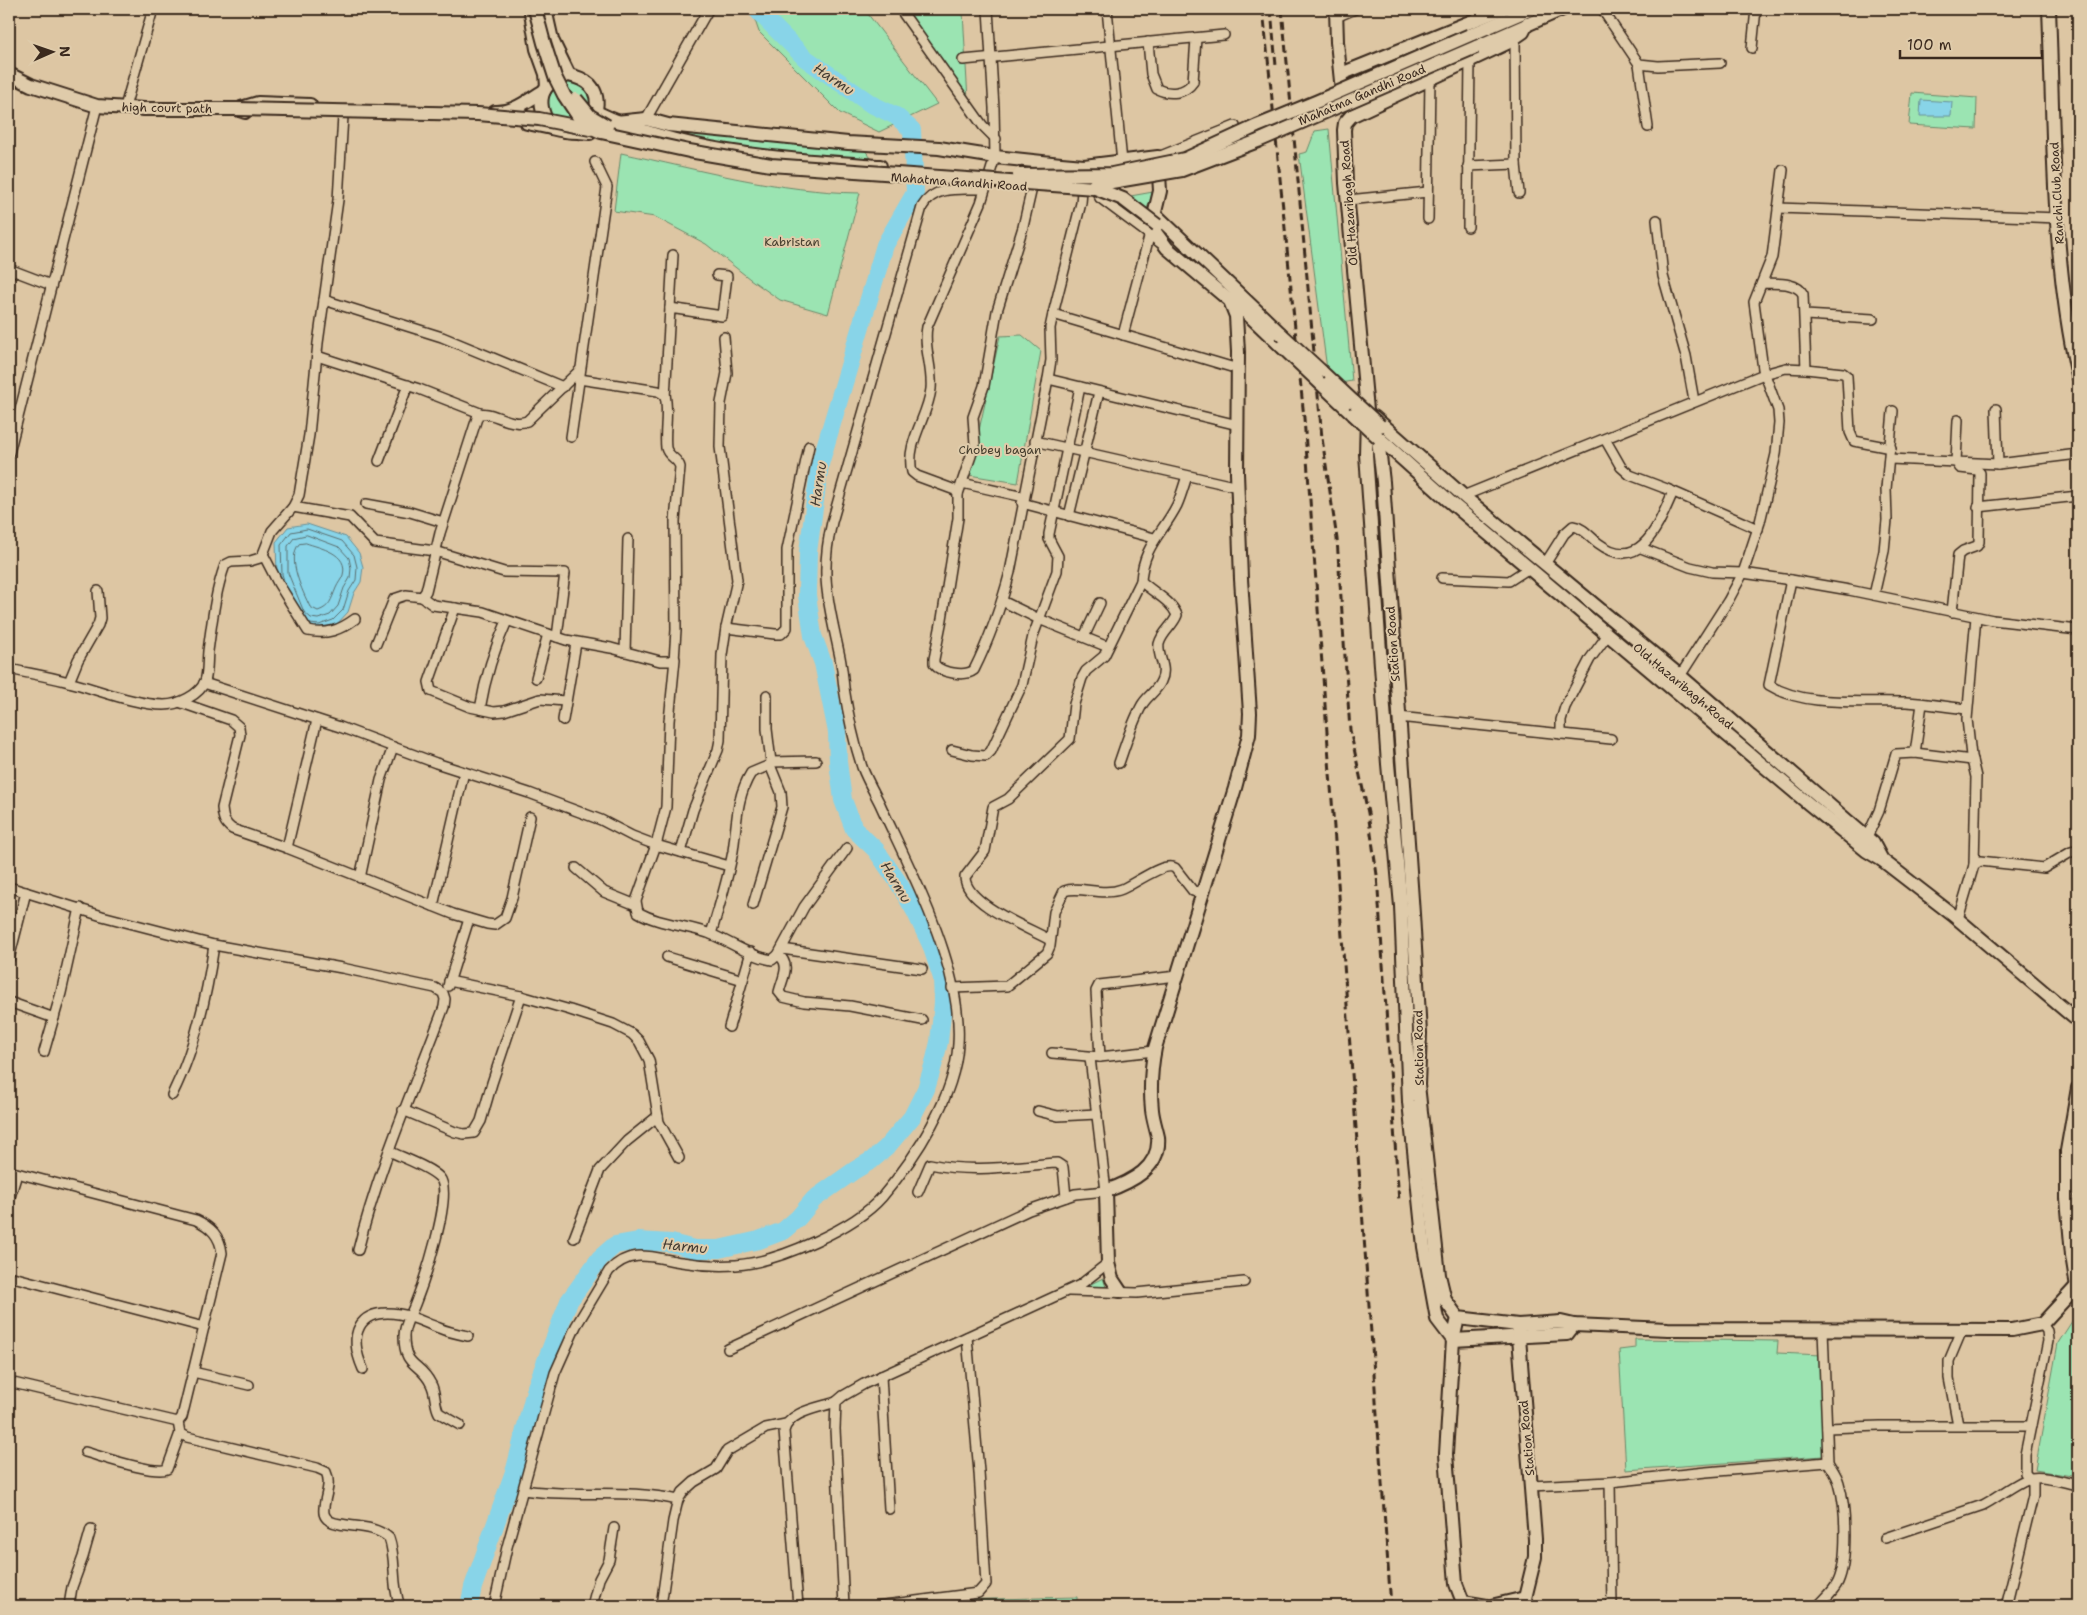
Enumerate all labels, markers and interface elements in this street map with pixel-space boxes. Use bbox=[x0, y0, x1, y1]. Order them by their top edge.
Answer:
north arrow bbox=[28, 28, 78, 78]
scale bar bbox=[1900, 28, 2042, 60]
text: 100 m bbox=[1907, 35, 1952, 55]
text: N bbox=[56, 46, 74, 57]
water label: Harmu bbox=[810, 59, 858, 99]
street label: Mahatma Gandhi Road bbox=[1296, 61, 1428, 129]
street label: high court path bbox=[122, 99, 212, 117]
street label: Old Hazaribagh Road bbox=[1337, 139, 1361, 266]
street label: Ranchi Club Road bbox=[2046, 141, 2068, 245]
street label: Mahatma Gandhi Road bbox=[890, 169, 1028, 195]
park label: Kabristan bbox=[764, 234, 820, 250]
park label: Chobey bagan bbox=[959, 442, 1041, 458]
water label: Harmu bbox=[806, 460, 830, 508]
street label: Station Road bbox=[1382, 605, 1404, 682]
street label: Old Hazaribagh Road bbox=[1630, 639, 1737, 733]
water label: Harmu bbox=[877, 858, 915, 906]
street label: Station Road bbox=[1410, 1010, 1428, 1086]
water label: Harmu bbox=[662, 1235, 708, 1257]
street label: Station Road bbox=[1516, 1399, 1538, 1476]

